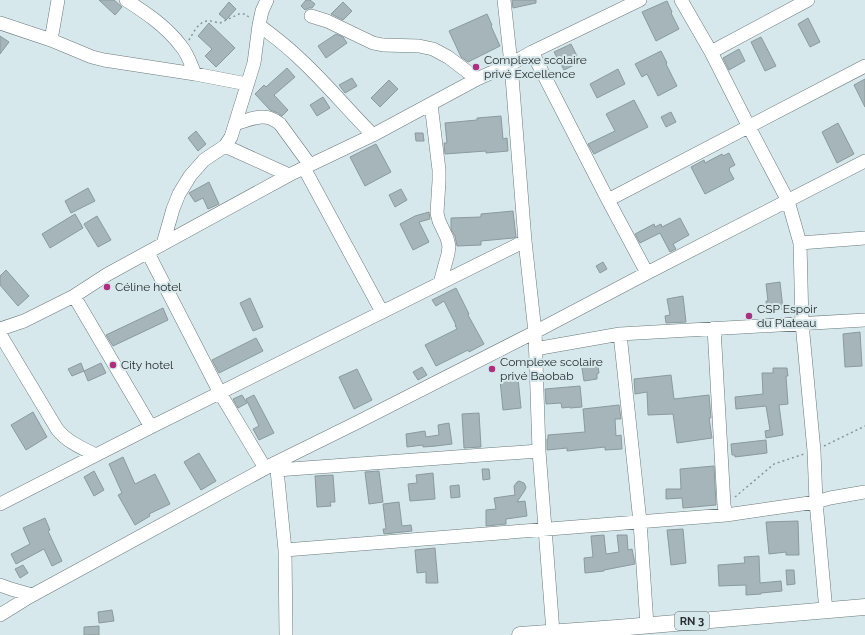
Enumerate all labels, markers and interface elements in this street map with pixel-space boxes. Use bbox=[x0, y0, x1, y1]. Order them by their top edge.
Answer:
place label: Complexe scolaire privé Excellence bbox=[484, 53, 587, 81]
marker: Complexe scolaire privé Excellence bbox=[471, 62, 481, 72]
place label: Céline hotel bbox=[115, 280, 182, 294]
marker: Céline hotel bbox=[102, 282, 112, 292]
place label: CSP Espoir du Plateau bbox=[757, 302, 818, 330]
marker: CSP Espoir du Plateau bbox=[744, 311, 754, 321]
place label: Complexe scolaire privé Baobab bbox=[500, 355, 603, 383]
place label: City hotel bbox=[121, 358, 174, 372]
marker: City hotel bbox=[108, 360, 118, 370]
marker: Complexe scolaire privé Baobab bbox=[487, 364, 497, 374]
road number: RN 3 bbox=[675, 612, 709, 630]

